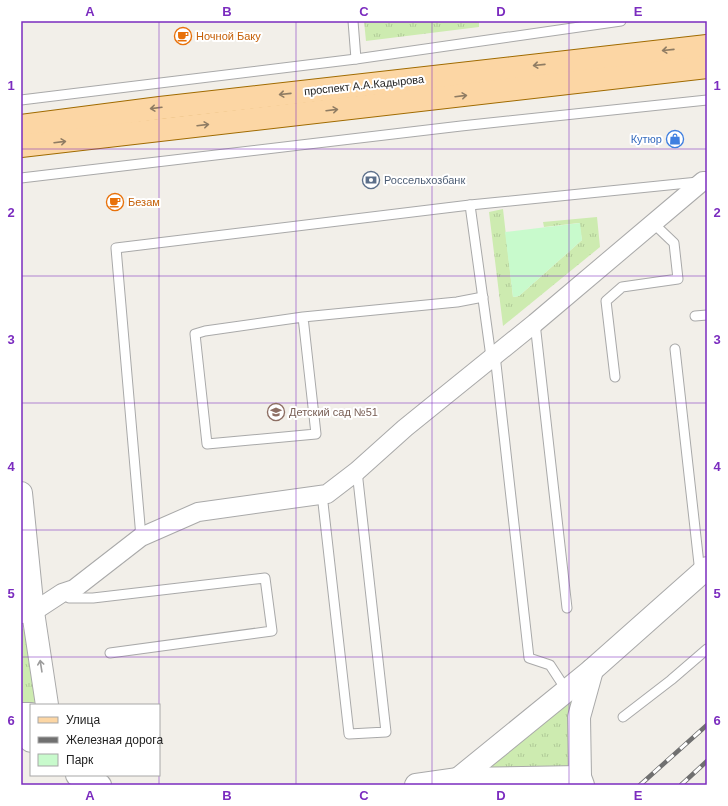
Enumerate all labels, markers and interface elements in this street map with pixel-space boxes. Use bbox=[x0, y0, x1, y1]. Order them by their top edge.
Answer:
text: A bbox=[85, 4, 95, 19]
text: B bbox=[222, 4, 232, 19]
text: C bbox=[359, 4, 369, 19]
text: D bbox=[496, 4, 506, 19]
text: E bbox=[634, 4, 643, 19]
cafe icon: Ночной Баку bbox=[173, 26, 193, 46]
place label: Ночной Баку bbox=[196, 30, 261, 42]
one-way arrow bbox=[662, 46, 675, 54]
one-way arrow bbox=[533, 61, 546, 69]
street label: проспект А.А.Кадырова bbox=[303, 73, 425, 97]
text: 1 bbox=[7, 78, 15, 93]
text: 1 bbox=[713, 78, 721, 93]
one-way arrow bbox=[279, 90, 292, 97]
one-way arrow bbox=[454, 92, 467, 99]
one-way arrow bbox=[150, 105, 163, 112]
one-way arrow bbox=[325, 107, 338, 114]
one-way arrow bbox=[196, 122, 209, 129]
shop icon: Кутюр bbox=[665, 129, 685, 149]
place label: Кутюр bbox=[631, 133, 662, 145]
one-way arrow bbox=[53, 138, 66, 146]
bank icon: Россельхозбанк bbox=[361, 170, 381, 190]
place label: Россельхозбанк bbox=[384, 174, 465, 186]
cafe icon: Безам bbox=[105, 192, 125, 212]
place label: Безам bbox=[128, 196, 160, 208]
text: 2 bbox=[7, 205, 15, 220]
text: 2 bbox=[713, 205, 721, 220]
text: 3 bbox=[7, 332, 15, 347]
text: 3 bbox=[713, 332, 721, 347]
school or university icon: Детский сад №51 bbox=[266, 402, 286, 422]
place label: Детский сад №51 bbox=[289, 406, 378, 418]
text: 4 bbox=[7, 459, 15, 474]
text: 4 bbox=[713, 459, 721, 474]
text: 5 bbox=[7, 586, 15, 601]
text: 5 bbox=[713, 586, 721, 601]
one-way arrow bbox=[37, 660, 45, 673]
legend bbox=[30, 704, 160, 776]
text: 6 bbox=[7, 713, 15, 728]
text: Улица bbox=[66, 713, 100, 727]
text: 6 bbox=[713, 713, 721, 728]
text: Железная дорога bbox=[66, 733, 163, 747]
text: Парк bbox=[66, 753, 94, 767]
text: A bbox=[85, 788, 95, 803]
text: B bbox=[222, 788, 232, 803]
text: C bbox=[359, 788, 369, 803]
text: D bbox=[496, 788, 506, 803]
text: E bbox=[634, 788, 643, 803]

